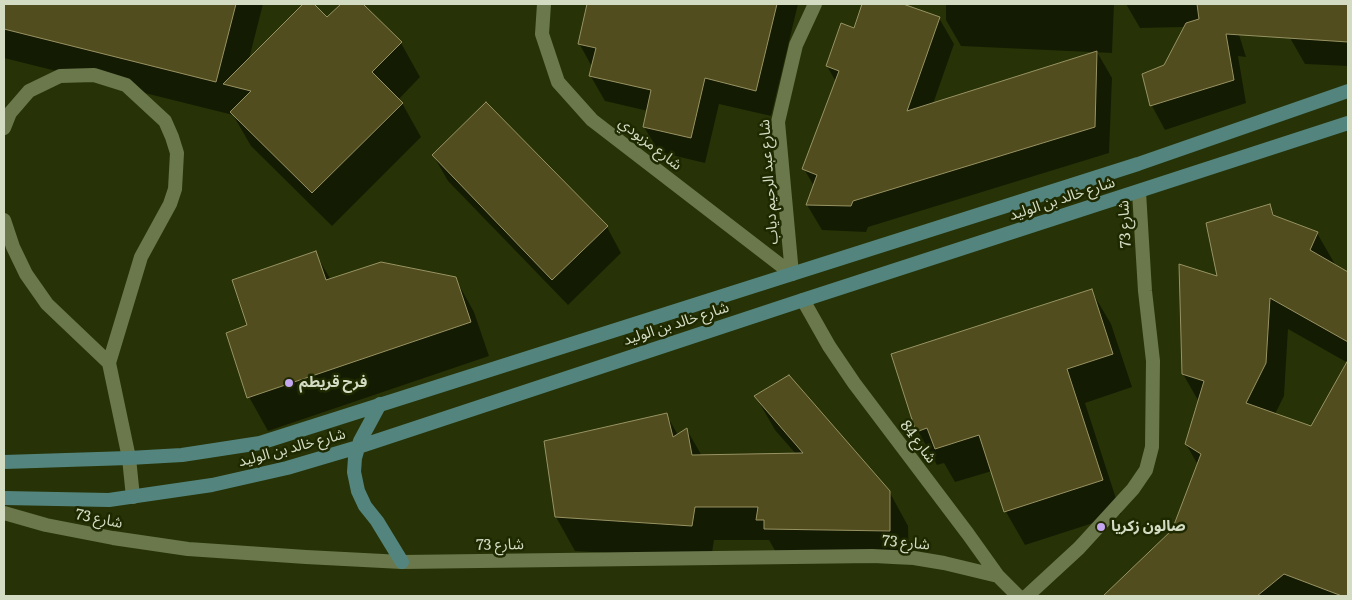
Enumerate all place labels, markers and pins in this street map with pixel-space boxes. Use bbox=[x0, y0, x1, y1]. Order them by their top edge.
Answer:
place label: فرح قريطم bbox=[299, 374, 367, 392]
marker: فرح قريطم bbox=[283, 377, 295, 389]
place label: صالون زكريا bbox=[1111, 518, 1186, 536]
marker: صالون زكريا bbox=[1095, 521, 1107, 533]

